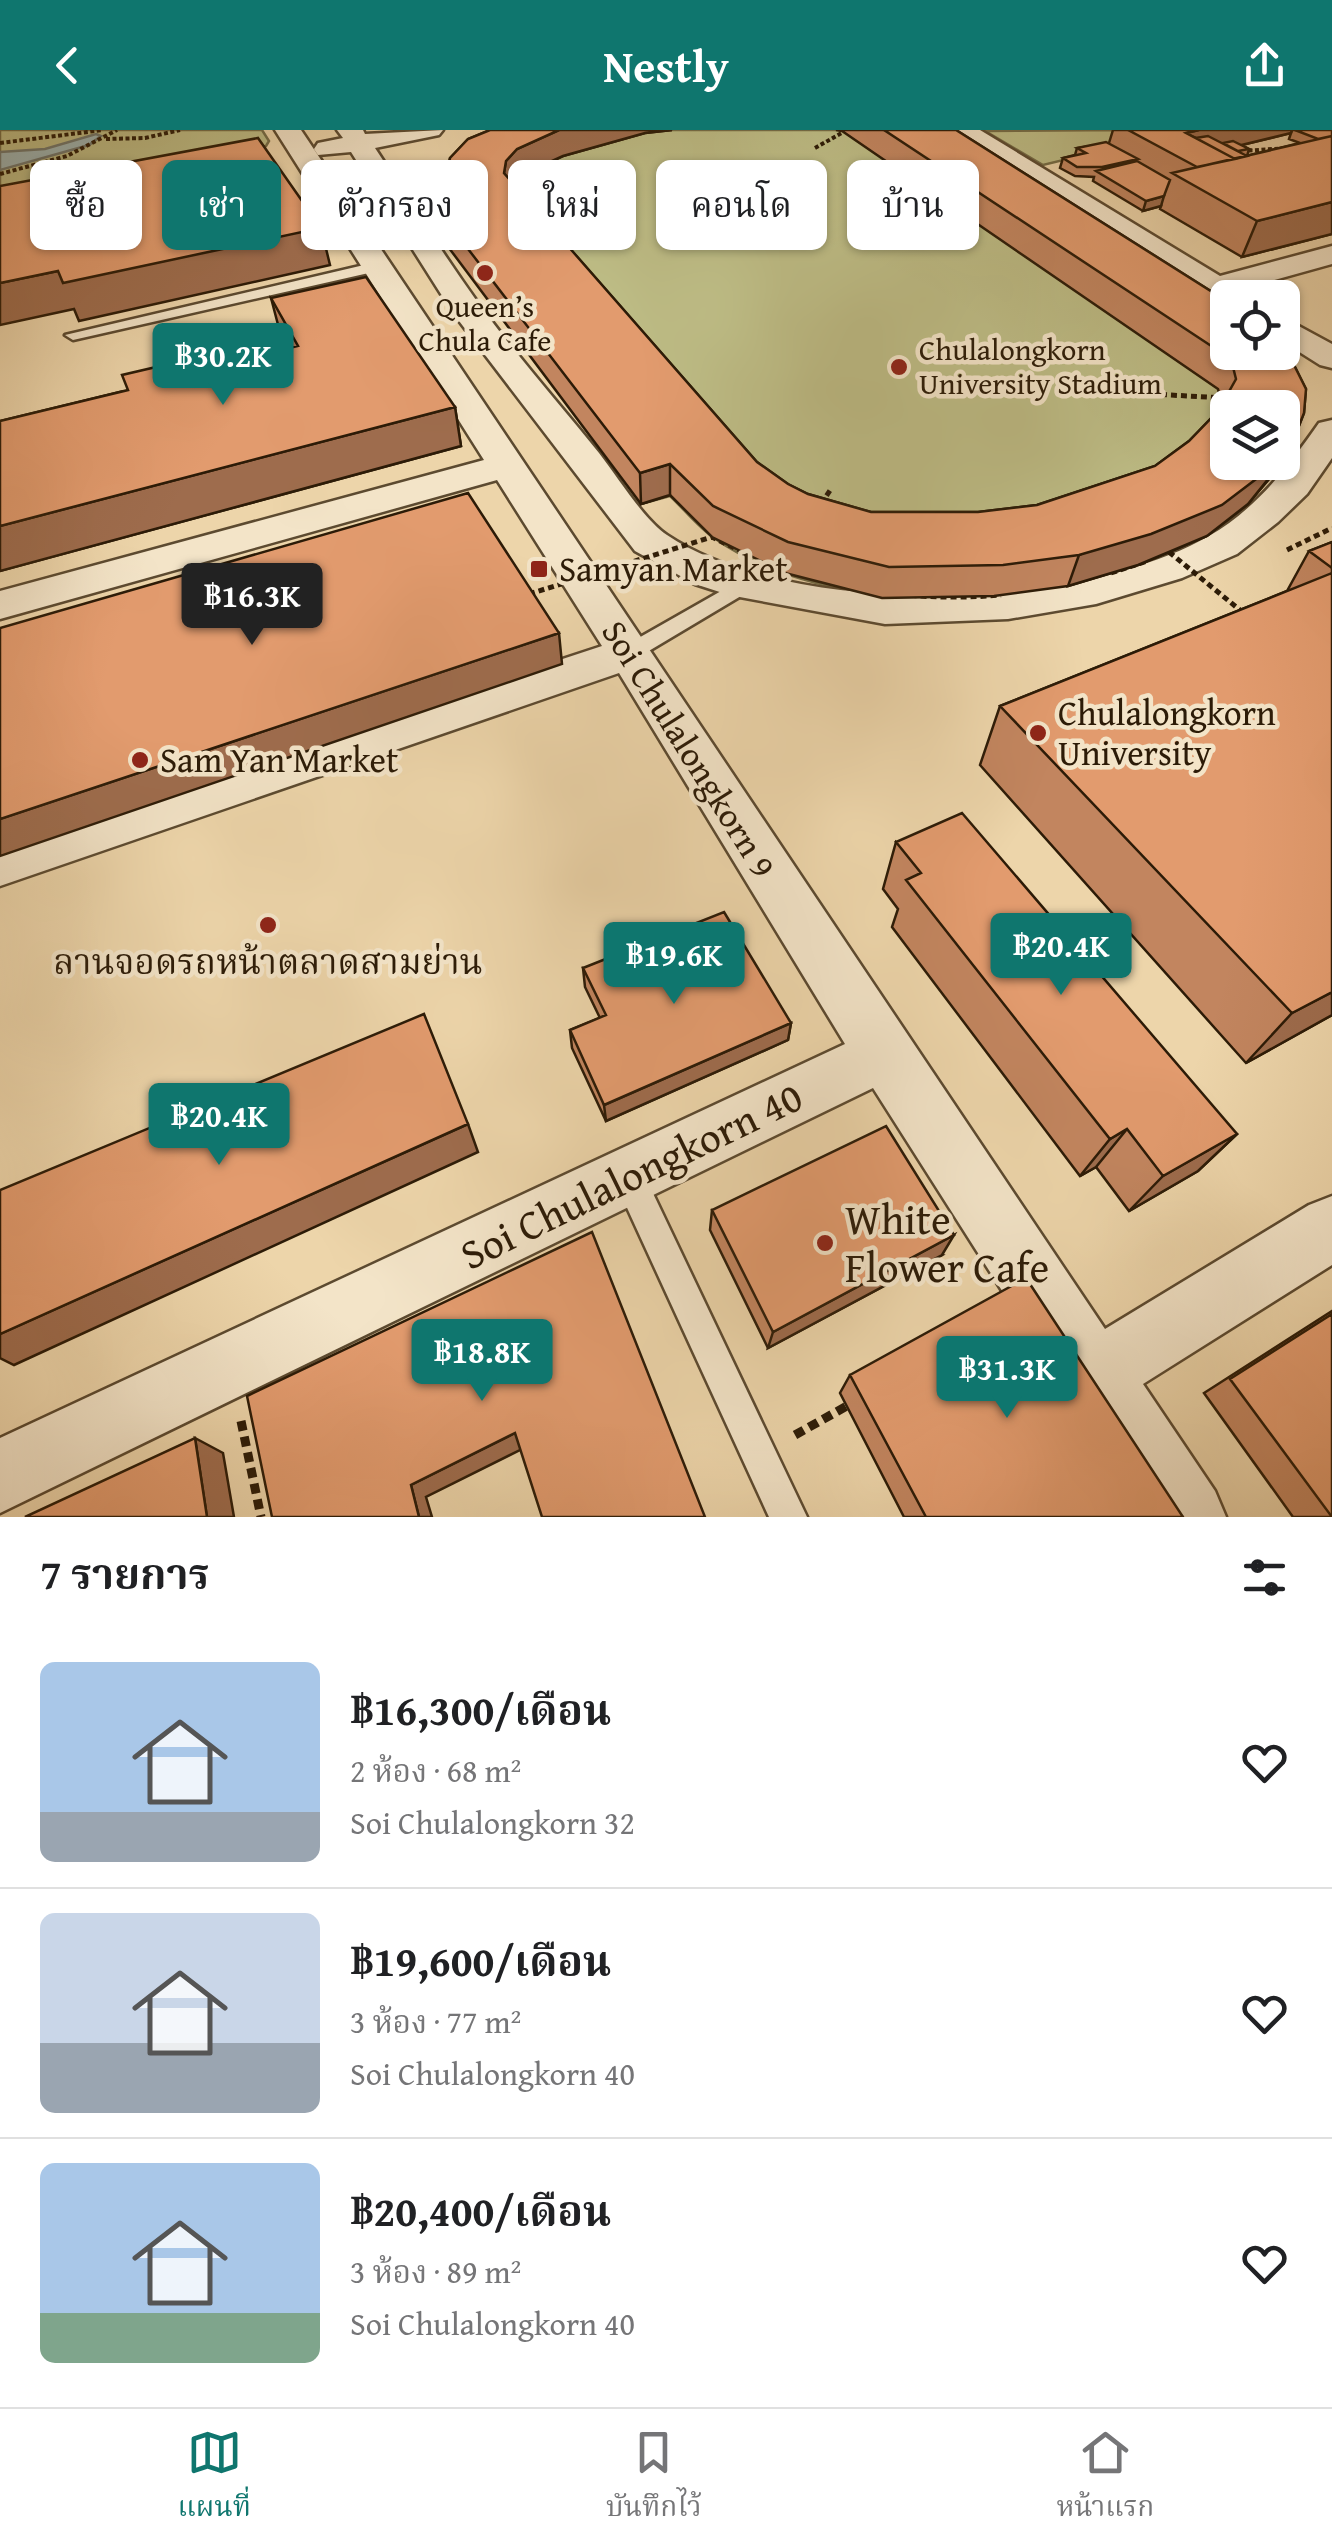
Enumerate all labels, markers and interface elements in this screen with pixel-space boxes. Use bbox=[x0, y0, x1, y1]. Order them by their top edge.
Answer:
text: Nestly bbox=[603, 33, 729, 98]
icon: back bbox=[40, 38, 95, 93]
icon: share bbox=[1237, 38, 1292, 93]
chip: ซื้อ bbox=[30, 160, 142, 250]
chip: เช่า bbox=[162, 160, 281, 250]
chip: ตัวกรอง bbox=[301, 160, 488, 250]
chip: ใหม่ bbox=[508, 160, 636, 250]
chip: คอนโด bbox=[656, 160, 827, 250]
chip: บ้าน bbox=[847, 160, 979, 250]
marker: Queen’s Chula Cafe bbox=[474, 262, 496, 284]
map controls bbox=[1210, 280, 1300, 480]
button: locate bbox=[1210, 280, 1300, 370]
place label: Queen’s Chula Cafe bbox=[419, 284, 551, 362]
pin: ฿30.2K bbox=[142, 323, 304, 408]
place label: Chulalongkorn University Stadium bbox=[919, 327, 1162, 405]
text: ฿30.2K bbox=[175, 332, 271, 379]
marker: Chulalongkorn University Stadium bbox=[888, 356, 910, 378]
button: layers bbox=[1210, 390, 1300, 480]
place label: Samyan Market bbox=[559, 543, 788, 594]
marker: Samyan Market bbox=[528, 558, 550, 580]
pin: ฿16.3K bbox=[171, 563, 333, 648]
text: ฿16.3K bbox=[204, 572, 300, 619]
street label: Soi Chulalongkorn 9 bbox=[590, 610, 789, 887]
place label: Chulalongkorn University bbox=[1058, 687, 1276, 778]
marker: Chulalongkorn University bbox=[1027, 722, 1049, 744]
place label: Sam Yan Market bbox=[160, 734, 398, 785]
marker: Sam Yan Market bbox=[129, 749, 151, 771]
pin: ฿20.4K bbox=[980, 913, 1142, 998]
marker: ลานจอดรถหน้าตลาดสามย่าน bbox=[257, 914, 279, 936]
pin: ฿19.6K bbox=[593, 922, 755, 1007]
text: ฿20.4K bbox=[1013, 922, 1109, 969]
text: ฿19.6K bbox=[626, 931, 722, 978]
place label: ลานจอดรถหน้าตลาดสามย่าน bbox=[53, 936, 483, 987]
street label: Soi Chulalongkorn 40 bbox=[449, 1065, 812, 1284]
pin: ฿20.4K bbox=[138, 1083, 300, 1168]
text: ฿20.4K bbox=[171, 1092, 267, 1139]
place label: White Flower Cafe bbox=[845, 1188, 1049, 1297]
marker: White Flower Cafe bbox=[814, 1232, 836, 1254]
pin: ฿18.8K bbox=[401, 1319, 563, 1404]
text: ฿18.8K bbox=[434, 1328, 530, 1375]
pin: ฿31.3K bbox=[926, 1336, 1088, 1421]
text: ฿31.3K bbox=[959, 1345, 1055, 1392]
text: 7 รายการ bbox=[40, 1543, 210, 1604]
icon: filters bbox=[1237, 1550, 1292, 1605]
text: ฿16,300/เดือน bbox=[350, 1679, 611, 1740]
icon: home bbox=[120, 1702, 240, 1822]
icon: heart bbox=[1237, 1735, 1292, 1790]
text: 2 ห้อง · 68 m² bbox=[350, 1747, 521, 1794]
text: Soi Chulalongkorn 32 bbox=[350, 1799, 635, 1846]
text: ฿19,600/เดือน bbox=[350, 1930, 611, 1991]
icon: home bbox=[120, 1953, 240, 2073]
icon: heart bbox=[1237, 1986, 1292, 2041]
text: 3 ห้อง · 77 m² bbox=[350, 1998, 521, 2045]
text: Soi Chulalongkorn 40 bbox=[350, 2050, 635, 2097]
text: ฿20,400/เดือน bbox=[350, 2180, 611, 2241]
icon: home bbox=[120, 2203, 240, 2323]
icon: heart bbox=[1237, 2236, 1292, 2291]
text: 3 ห้อง · 89 m² bbox=[350, 2248, 521, 2295]
text: Soi Chulalongkorn 40 bbox=[350, 2300, 635, 2347]
tab: แผนที่ bbox=[178, 2425, 251, 2531]
tab: บันทึกไว้ bbox=[606, 2425, 701, 2531]
tab: หน้าแรก bbox=[1056, 2425, 1154, 2531]

